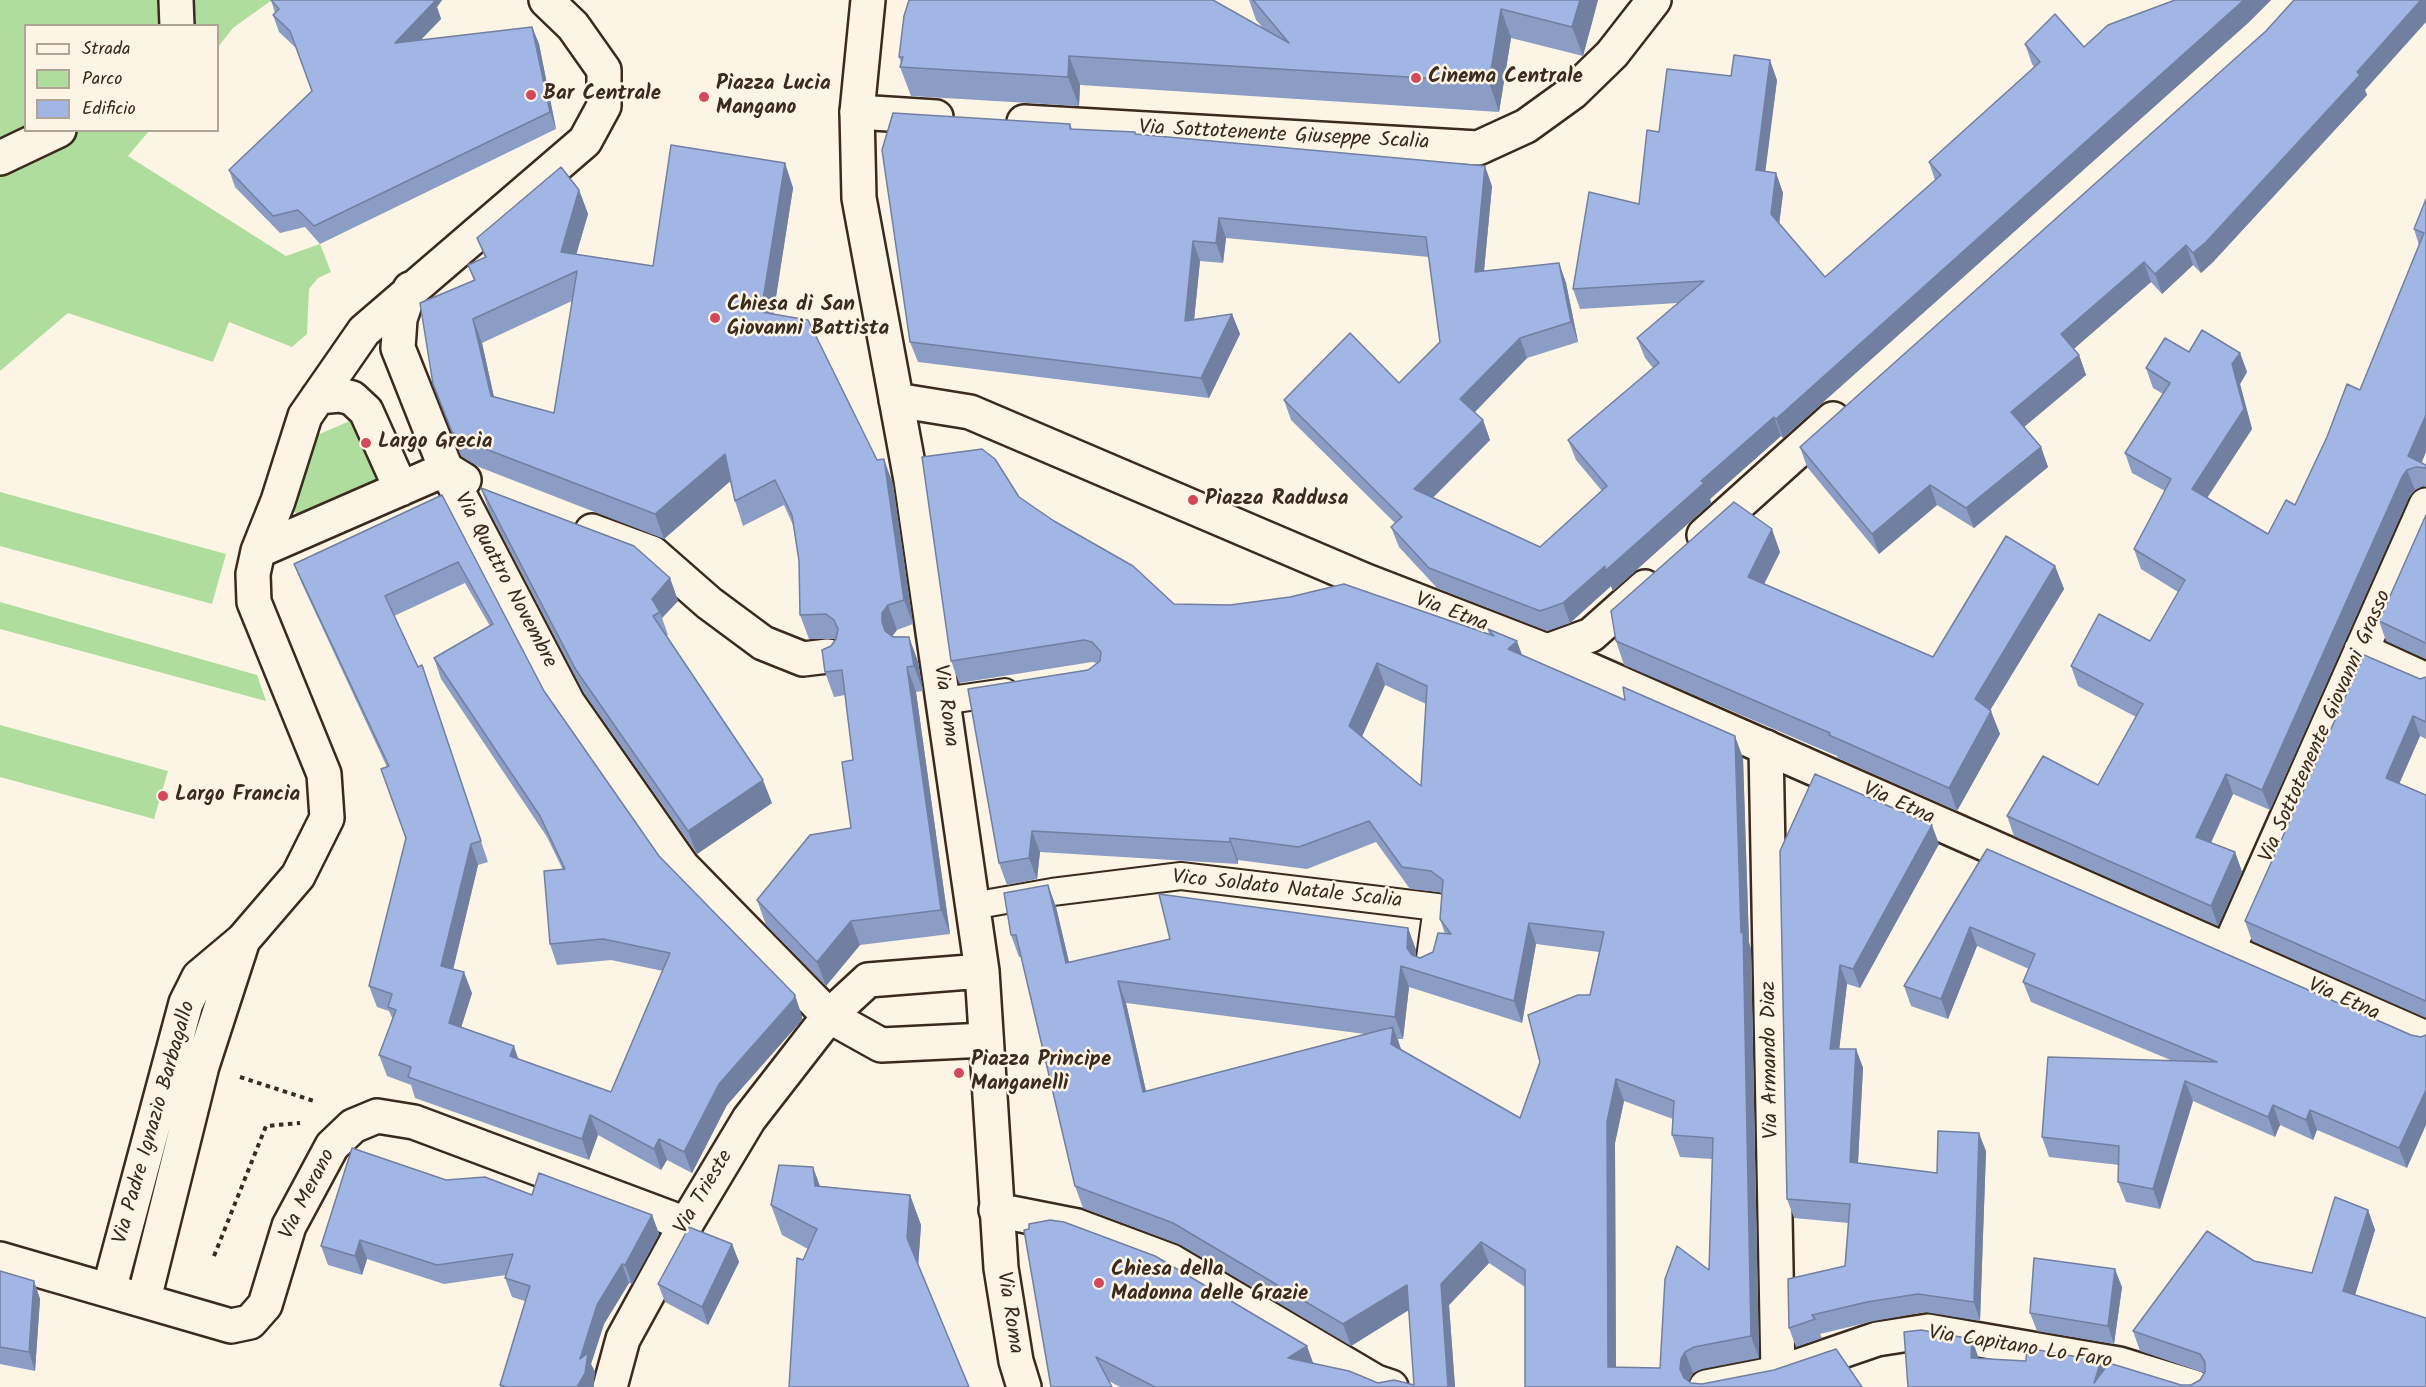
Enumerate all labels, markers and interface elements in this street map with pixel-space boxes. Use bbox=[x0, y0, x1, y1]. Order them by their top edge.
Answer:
legend bbox=[24, 24, 219, 132]
text: Strada bbox=[82, 35, 130, 64]
text: Parco bbox=[82, 65, 122, 94]
place label: Cinema Centrale bbox=[1428, 65, 1583, 91]
marker: Cinema Centrale bbox=[1409, 71, 1423, 85]
place label: Piazza Lucia Mangano bbox=[716, 72, 831, 122]
place label: Bar Centrale bbox=[543, 82, 661, 108]
marker: Bar Centrale bbox=[524, 88, 538, 102]
marker: Piazza Lucia Mangano bbox=[697, 90, 711, 104]
text: Edificio bbox=[82, 95, 136, 124]
street label: Via Sottotenente Giuseppe Scalia bbox=[1138, 117, 1430, 157]
place label: Chiesa di San Giovanni Battista bbox=[727, 293, 889, 343]
marker: Chiesa di San Giovanni Battista bbox=[708, 311, 722, 325]
place label: Largo Grecia bbox=[378, 430, 492, 456]
marker: Largo Grecia bbox=[359, 436, 373, 450]
place label: Piazza Raddusa bbox=[1205, 487, 1348, 513]
street label: Via Quattro Novembre bbox=[447, 489, 561, 673]
marker: Piazza Raddusa bbox=[1186, 493, 1200, 507]
street label: Via Sottotenente Giovanni Grasso bbox=[2255, 587, 2399, 867]
street label: Via Etna bbox=[1411, 589, 1491, 639]
street label: Via Roma bbox=[926, 663, 962, 749]
street label: Via Etna bbox=[1858, 778, 1938, 832]
place label: Largo Francia bbox=[175, 783, 300, 809]
marker: Largo Francia bbox=[156, 789, 170, 803]
street label: Vico Soldato Natale Scalia bbox=[1171, 866, 1403, 916]
street label: Via Etna bbox=[2303, 974, 2383, 1028]
street label: Via Armando Diaz bbox=[1758, 981, 1786, 1139]
street label: Via Padre Ignazio Barbagallo bbox=[109, 999, 203, 1247]
place label: Piazza Principe Manganelli bbox=[971, 1048, 1111, 1098]
marker: Piazza Principe Manganelli bbox=[952, 1066, 966, 1080]
street label: Via Merano bbox=[276, 1146, 342, 1244]
street label: Via Trieste bbox=[670, 1146, 740, 1240]
place label: Chiesa della Madonna delle Grazie bbox=[1111, 1258, 1308, 1308]
street label: Via Roma bbox=[989, 1270, 1027, 1356]
marker: Chiesa della Madonna delle Grazie bbox=[1092, 1276, 1106, 1290]
street label: Via Capitano Lo Faro bbox=[1926, 1322, 2114, 1376]

